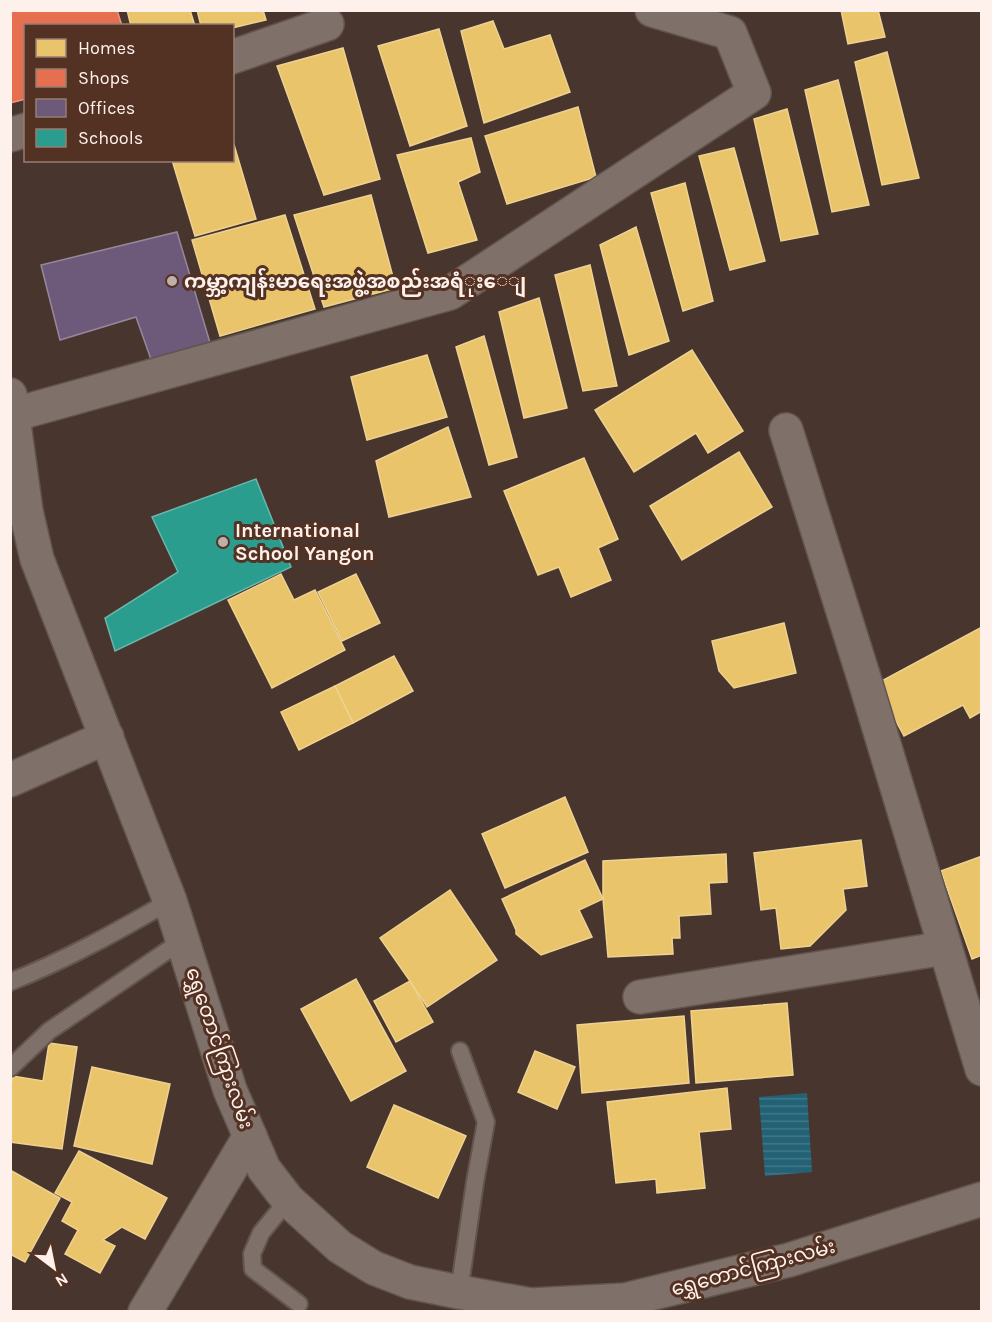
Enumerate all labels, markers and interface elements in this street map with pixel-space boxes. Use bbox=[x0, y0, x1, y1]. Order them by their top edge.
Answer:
legend bbox=[24, 24, 234, 162]
text: Homes bbox=[78, 37, 135, 59]
text: Shops bbox=[78, 67, 130, 89]
text: Offices bbox=[78, 97, 135, 119]
text: Schools bbox=[78, 127, 143, 149]
place label: ကမ္ဘာ့ကျန်းမာရေးအဖွဲ့အစည်းအရံုးေျ bbox=[184, 268, 526, 298]
marker: ကမ္ဘာ့ကျန်းမာရေးအဖွဲ့အစည်းအရံုးေျ bbox=[165, 274, 179, 288]
place label: International School Yangon bbox=[235, 519, 374, 565]
marker: International School Yangon bbox=[216, 535, 230, 549]
street label: ရွှေတောင်ကြားလမ်း bbox=[177, 963, 261, 1133]
street label: ရွှေတောင်ကြားလမ်း bbox=[668, 1232, 839, 1304]
north arrow bbox=[24, 1238, 84, 1298]
text: N bbox=[52, 1269, 72, 1291]

